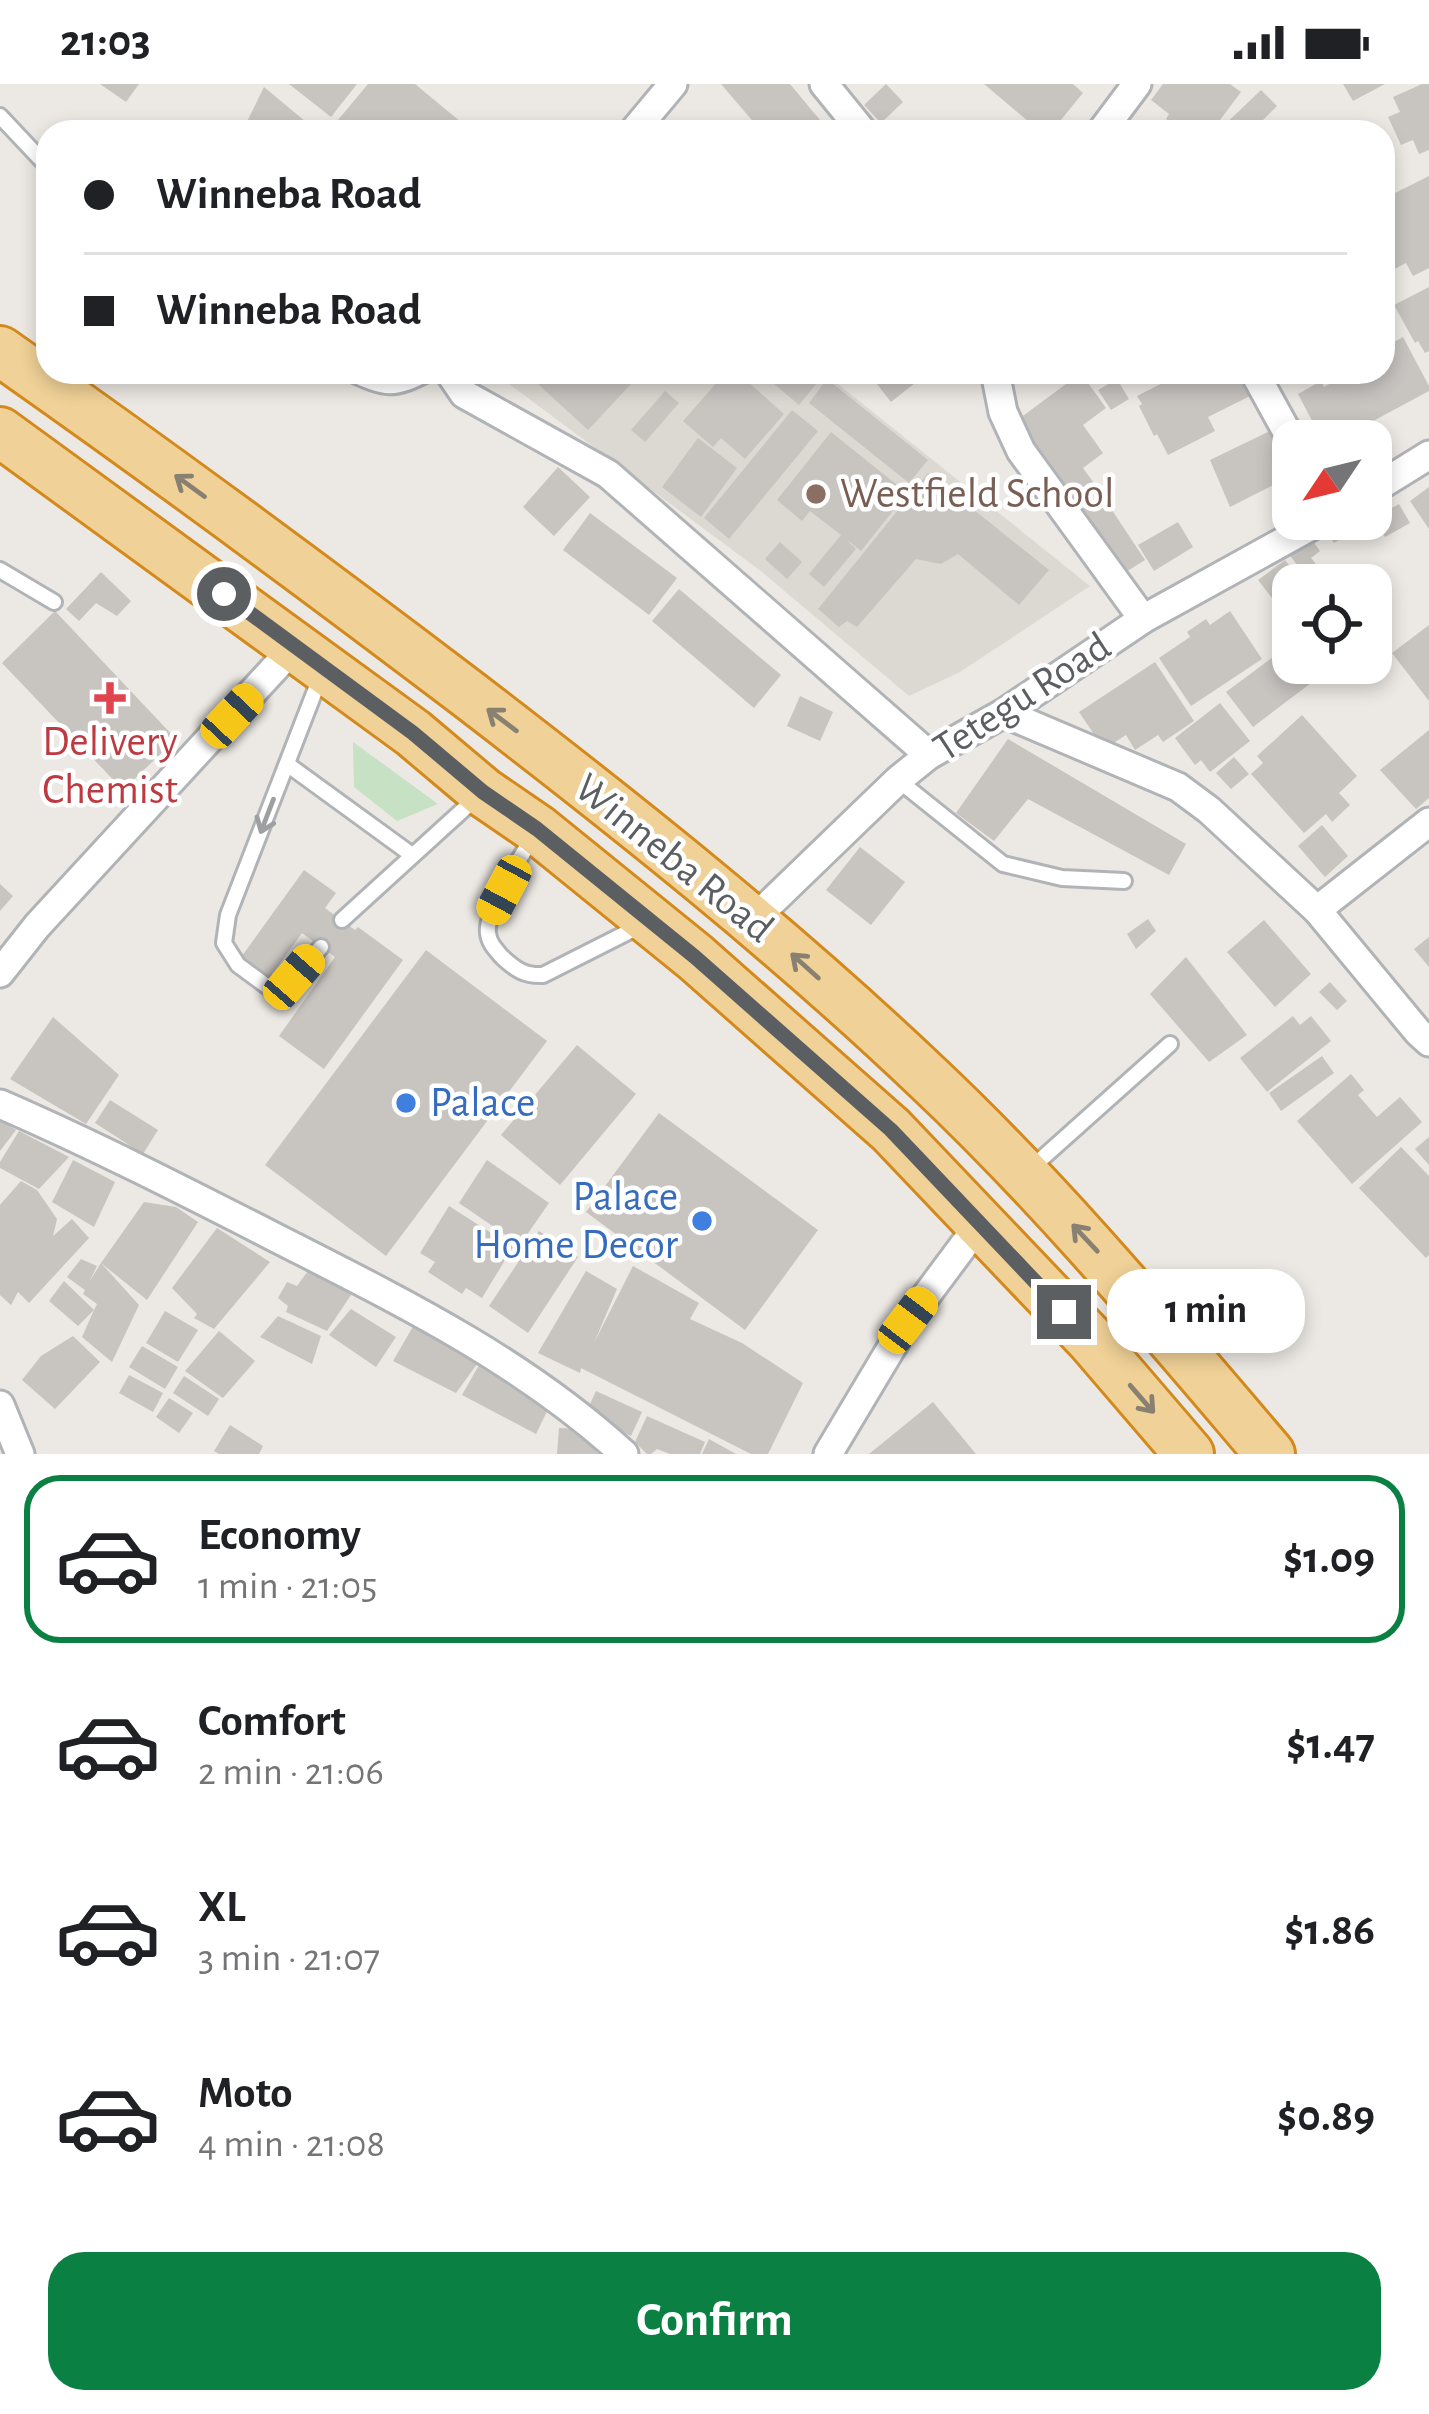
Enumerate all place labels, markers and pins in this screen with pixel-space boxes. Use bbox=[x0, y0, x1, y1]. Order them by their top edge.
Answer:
place label: Westfield School bbox=[840, 473, 1114, 515]
marker: Westfield School bbox=[803, 481, 829, 507]
marker: Delivery Chemist bbox=[97, 685, 123, 711]
place label: Delivery Chemist bbox=[42, 721, 178, 811]
place label: Palace bbox=[430, 1082, 535, 1124]
marker: Palace bbox=[393, 1090, 419, 1116]
place label: Palace Home Decor bbox=[474, 1176, 678, 1266]
marker: Palace Home Decor bbox=[689, 1208, 715, 1234]

